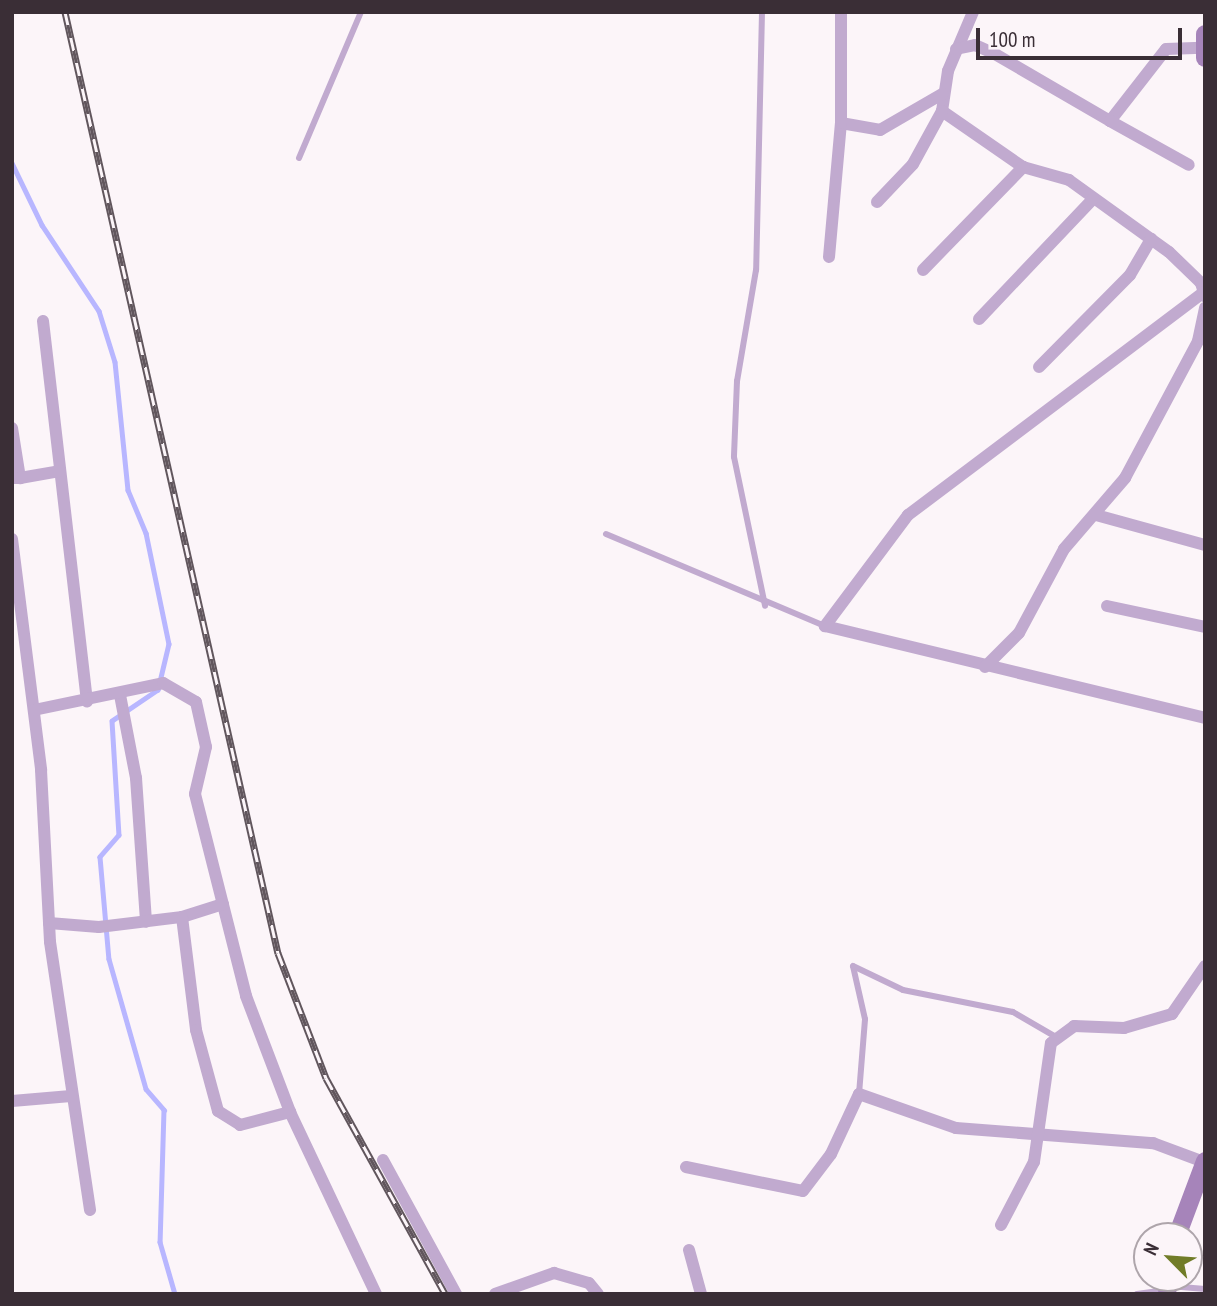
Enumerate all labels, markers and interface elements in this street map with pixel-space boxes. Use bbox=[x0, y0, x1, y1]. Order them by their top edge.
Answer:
scale bar bbox=[979, 14, 1186, 58]
text: 100 m bbox=[989, 26, 1035, 53]
north arrow bbox=[1133, 1222, 1203, 1292]
text: N bbox=[1138, 1239, 1164, 1259]

